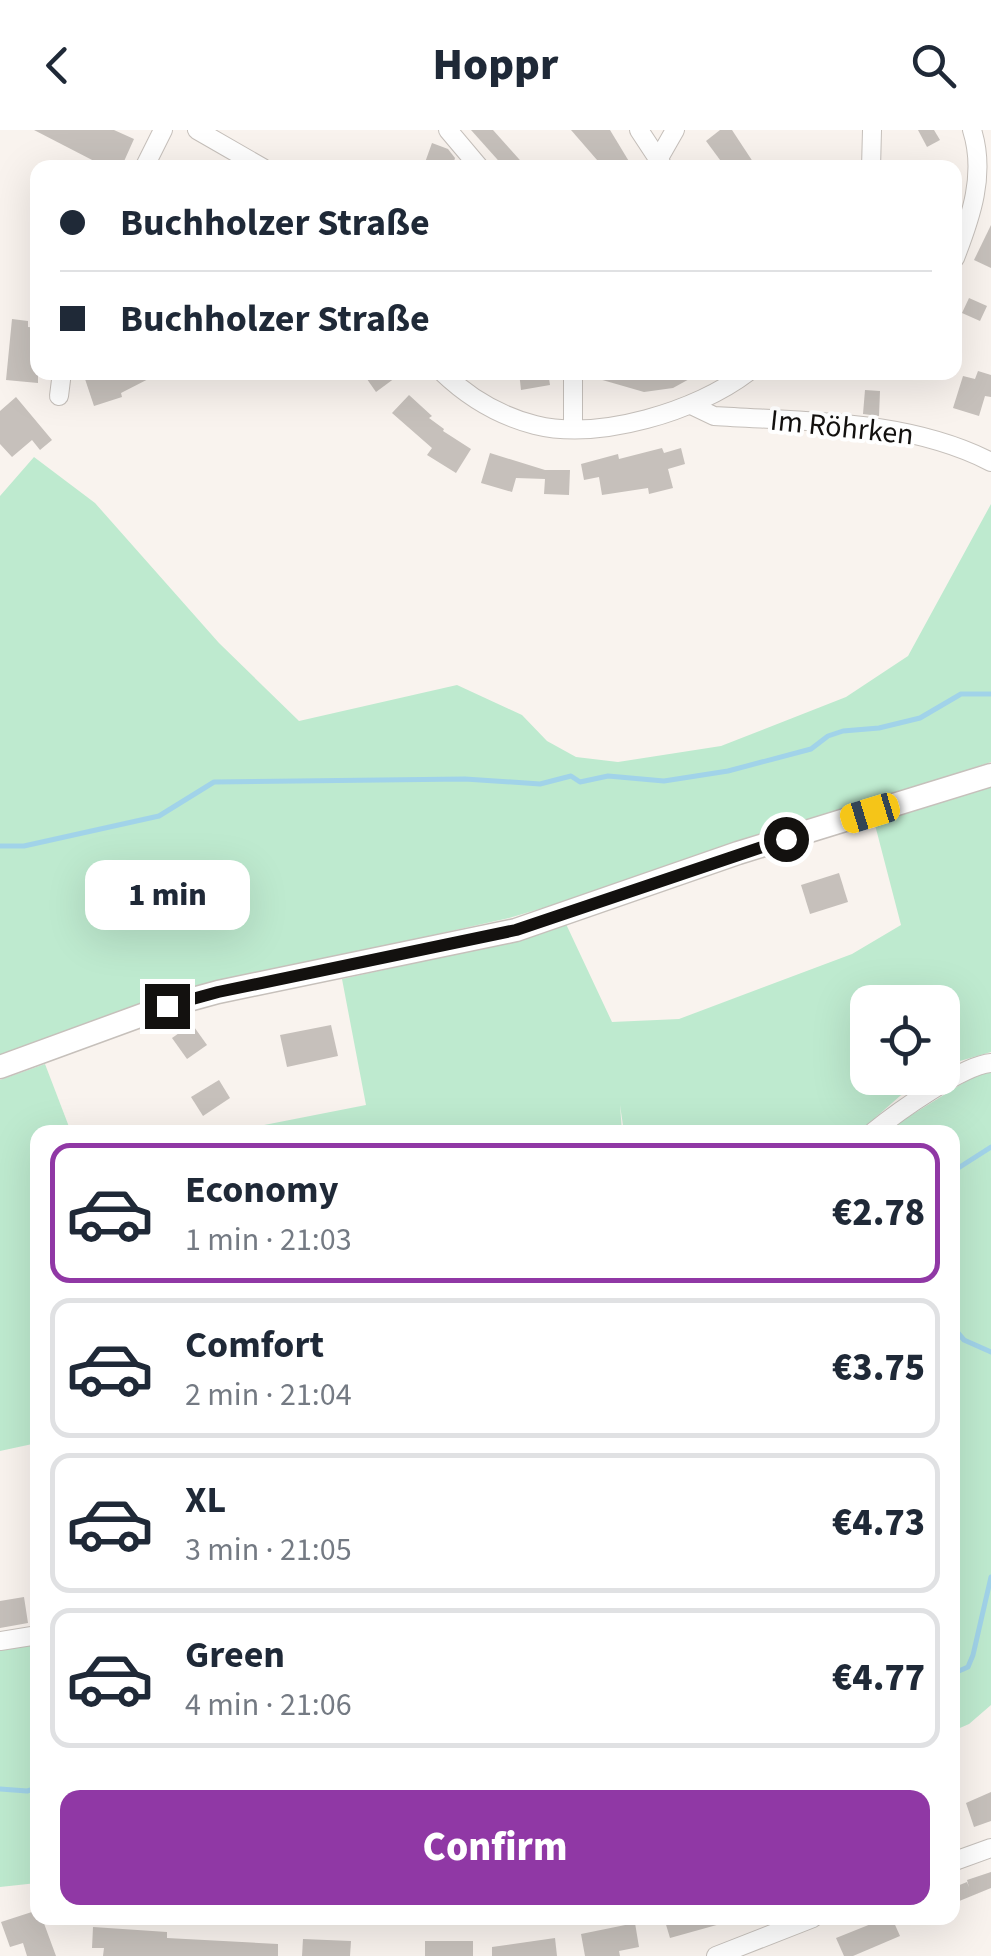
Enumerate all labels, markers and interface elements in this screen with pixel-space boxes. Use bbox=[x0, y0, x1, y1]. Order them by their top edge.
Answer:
text: Hoppr bbox=[433, 33, 558, 97]
icon: back bbox=[30, 38, 85, 93]
icon: search bbox=[906, 38, 961, 93]
text: Buchholzer Straße bbox=[120, 196, 430, 250]
text: Buchholzer Straße bbox=[120, 292, 430, 346]
street label: Im Röhrken bbox=[768, 399, 916, 456]
car bbox=[837, 790, 903, 836]
route start bbox=[764, 817, 809, 862]
callout: 1 min bbox=[84, 861, 250, 931]
text: 1 min bbox=[128, 872, 207, 918]
route end bbox=[145, 984, 190, 1029]
map controls bbox=[850, 985, 960, 1095]
button: locate bbox=[850, 985, 960, 1095]
text: Economy bbox=[185, 1163, 338, 1217]
icon: car bbox=[65, 1168, 155, 1258]
text: €2.78 bbox=[832, 1186, 925, 1240]
text: 1 min · 21:03 bbox=[185, 1217, 352, 1263]
text: Comfort bbox=[185, 1318, 324, 1372]
icon: car bbox=[65, 1323, 155, 1413]
text: €3.75 bbox=[832, 1341, 925, 1395]
text: 2 min · 21:04 bbox=[185, 1372, 352, 1418]
text: XL bbox=[185, 1473, 226, 1527]
icon: car bbox=[65, 1478, 155, 1568]
text: €4.73 bbox=[832, 1496, 925, 1550]
text: 3 min · 21:05 bbox=[185, 1527, 352, 1573]
text: Green bbox=[185, 1628, 285, 1682]
icon: car bbox=[65, 1633, 155, 1723]
text: €4.77 bbox=[832, 1651, 925, 1705]
text: 4 min · 21:06 bbox=[185, 1682, 352, 1728]
button: Confirm bbox=[60, 1790, 930, 1905]

